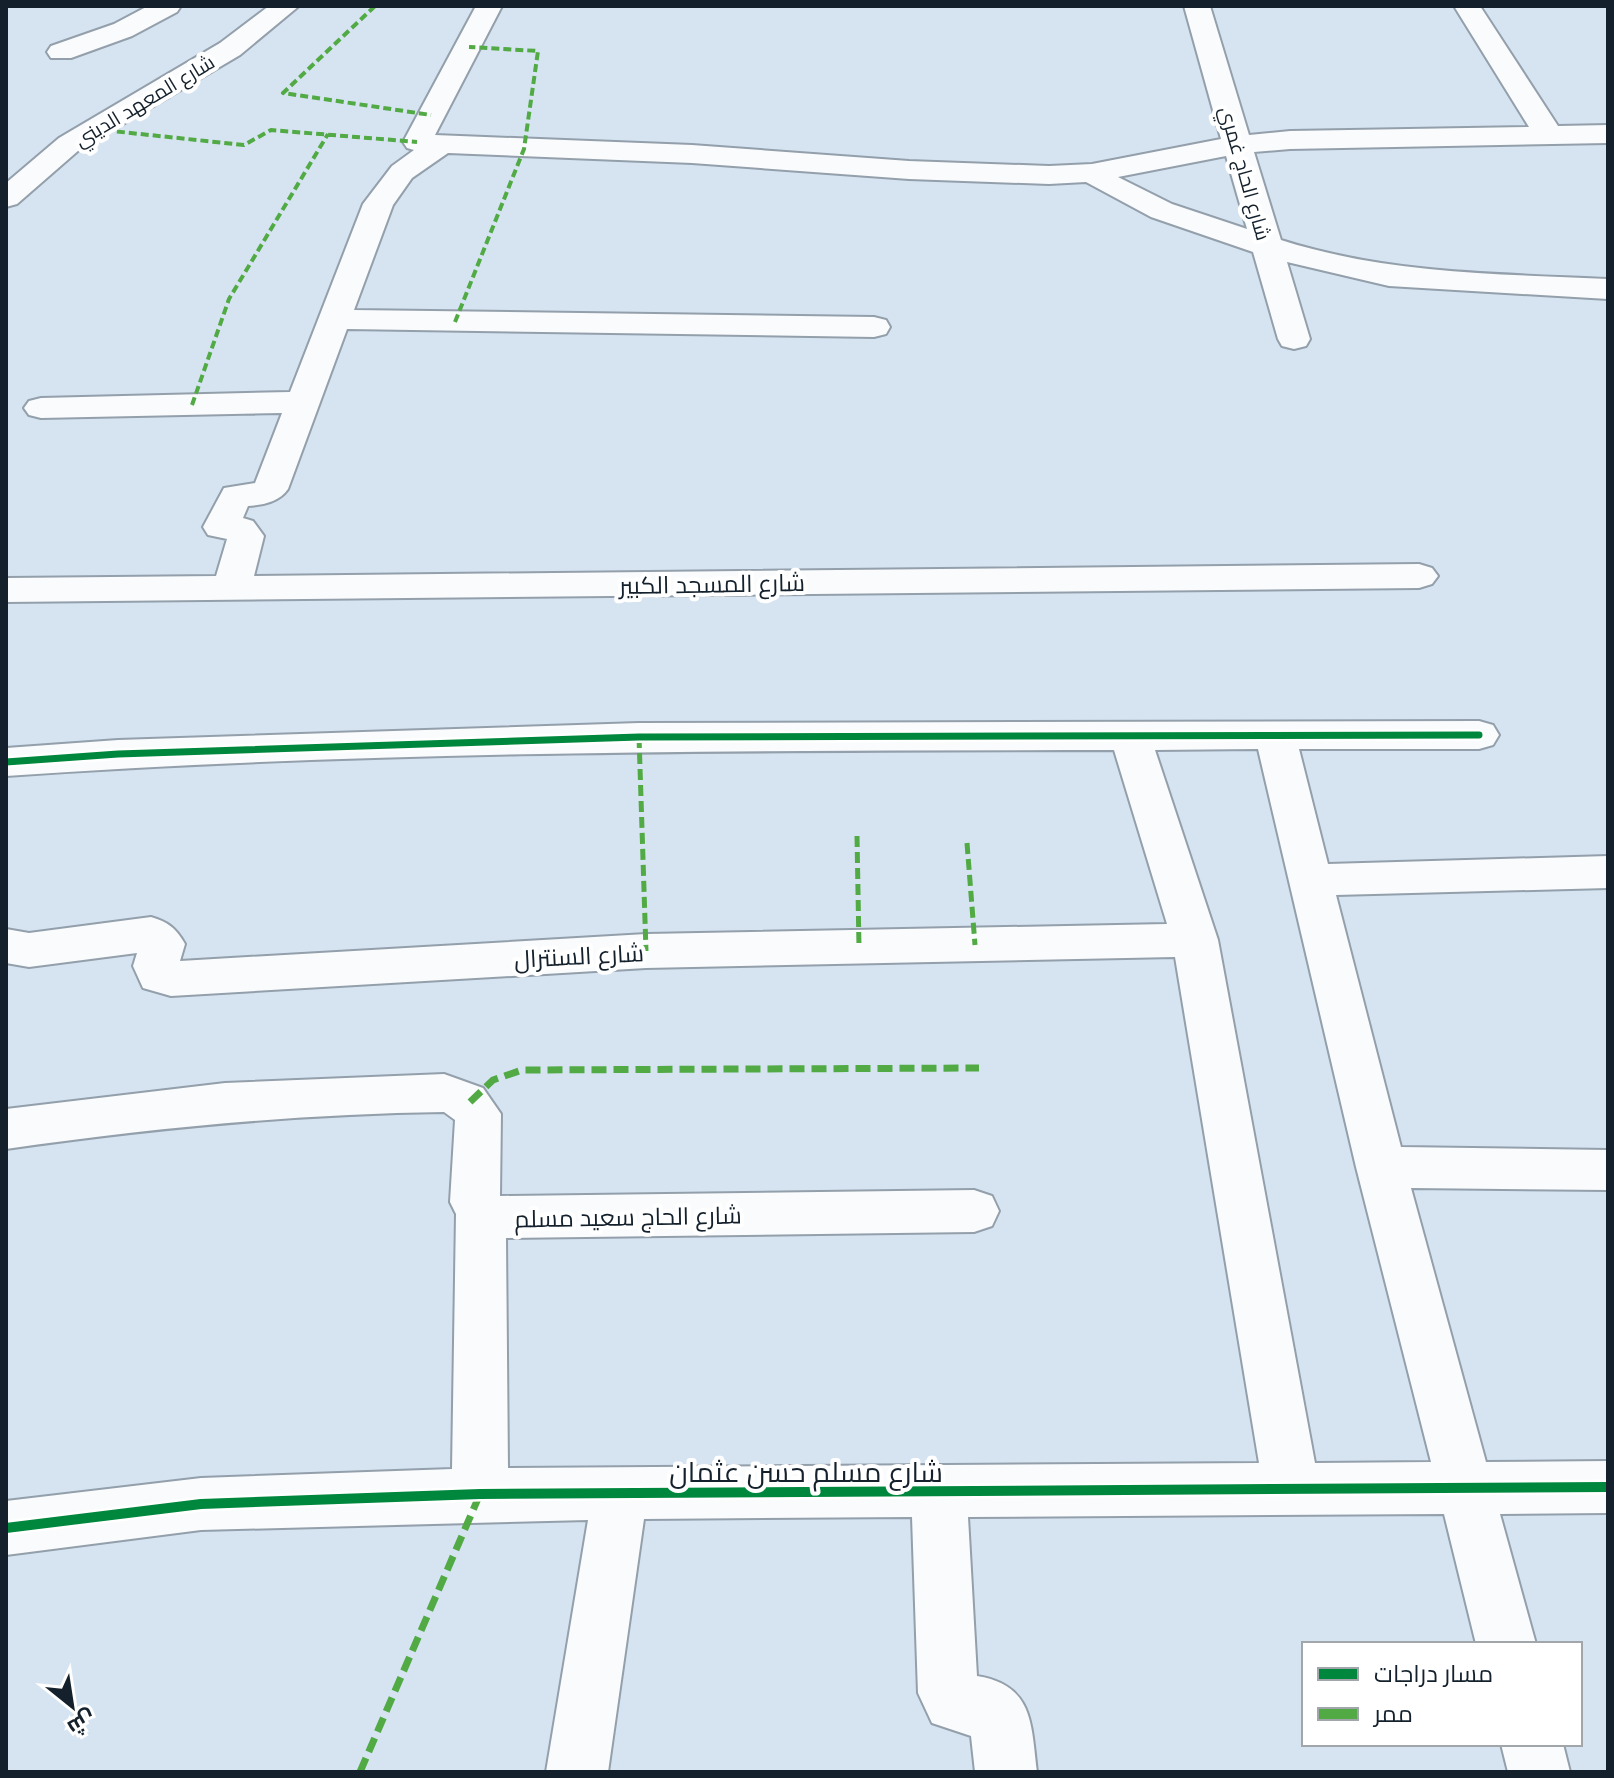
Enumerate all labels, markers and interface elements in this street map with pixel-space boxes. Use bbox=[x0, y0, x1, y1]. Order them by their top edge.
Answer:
street label: شارع المعهد الديني bbox=[70, 49, 221, 155]
street label: شارع الحاج غمري bbox=[1211, 103, 1277, 244]
street label: شارع المسجد الكبير bbox=[617, 567, 805, 602]
street label: شارع السنترال bbox=[513, 937, 645, 976]
street label: شارع الحاج سعيد مسلم bbox=[514, 1200, 742, 1235]
street label: شارع مسلم حسن عثمان bbox=[669, 1455, 943, 1492]
legend bbox=[1302, 1642, 1582, 1746]
text: مسار دراجات bbox=[1374, 1658, 1493, 1687]
north arrow bbox=[32, 1666, 112, 1746]
text: ممر bbox=[1372, 1698, 1413, 1727]
text: ش bbox=[63, 1704, 101, 1743]

